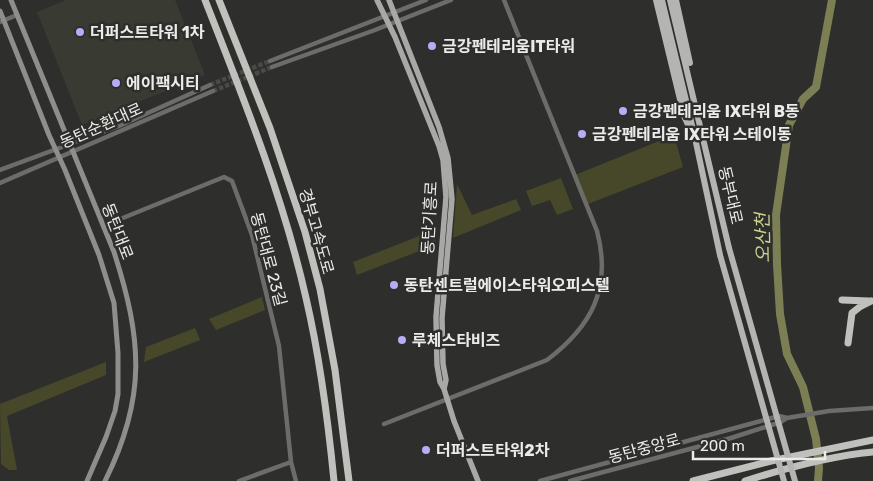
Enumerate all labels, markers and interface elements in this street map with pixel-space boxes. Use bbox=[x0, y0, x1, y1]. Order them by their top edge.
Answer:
place label: 더퍼스트타워 1차 bbox=[90, 23, 205, 42]
marker: 더퍼스트타워 1차 bbox=[74, 26, 86, 38]
place label: 금강펜테리움IT타워 bbox=[442, 37, 575, 56]
marker: 금강펜테리움IT타워 bbox=[426, 40, 438, 52]
place label: 에이팩시티 bbox=[126, 74, 200, 93]
marker: 에이팩시티 bbox=[110, 77, 122, 89]
street label: 동탄순환대로 bbox=[57, 99, 146, 152]
place label: 금강펜테리움 IX타워 B동 bbox=[633, 102, 800, 121]
marker: 금강펜테리움 IX타워 B동 bbox=[617, 105, 629, 117]
place label: 금강펜테리움 IX타워 스테이동 bbox=[592, 125, 792, 144]
marker: 금강펜테리움 IX타워 스테이동 bbox=[576, 128, 588, 140]
street label: 동부대로 bbox=[715, 164, 746, 226]
street label: 동탄기흥로 bbox=[418, 181, 441, 255]
street label: 경부고속도로 bbox=[295, 186, 338, 276]
street label: 동탄대로 bbox=[98, 200, 137, 262]
street label: 동탄대로 23길 bbox=[247, 210, 290, 308]
water label: 오산천 bbox=[752, 211, 774, 263]
place label: 동탄센트럴에이스타워오피스텔 bbox=[404, 276, 610, 295]
marker: 동탄센트럴에이스타워오피스텔 bbox=[388, 279, 400, 291]
place label: 루체스타비즈 bbox=[412, 331, 501, 350]
marker: 루체스타비즈 bbox=[396, 334, 408, 346]
scale bar bbox=[693, 428, 826, 460]
street label: 동탄중앙로 bbox=[606, 430, 682, 467]
text: 200 m bbox=[700, 437, 745, 455]
place label: 더퍼스트타워2차 bbox=[436, 441, 550, 460]
marker: 더퍼스트타워2차 bbox=[420, 444, 432, 456]

